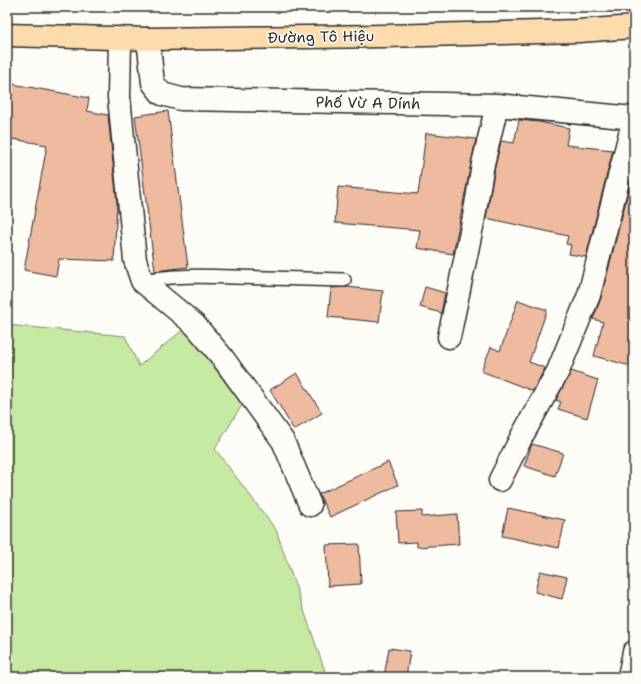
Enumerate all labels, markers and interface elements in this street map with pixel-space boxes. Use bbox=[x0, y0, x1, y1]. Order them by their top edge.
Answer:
street label: Đường Tô Hiệu bbox=[267, 26, 375, 48]
street label: Phố Vừ A Dính bbox=[315, 92, 421, 114]

